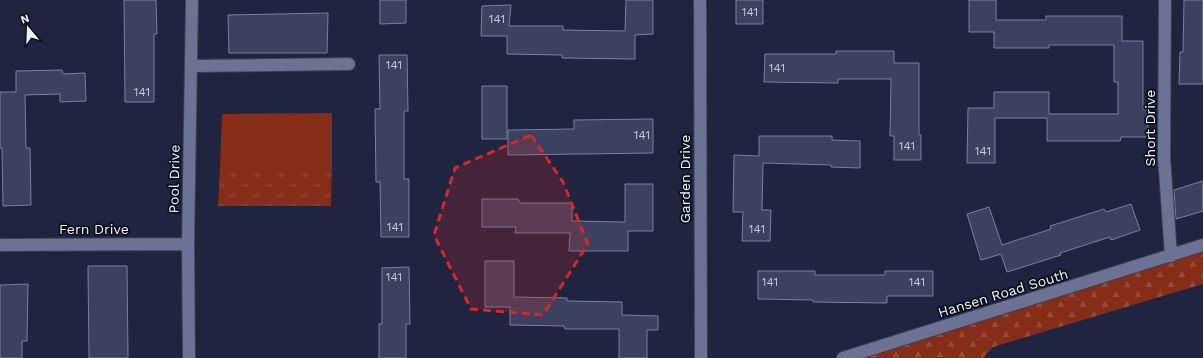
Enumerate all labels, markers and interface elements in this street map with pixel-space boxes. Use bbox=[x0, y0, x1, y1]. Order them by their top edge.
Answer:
house number: 141 bbox=[742, 5, 758, 19]
north arrow bbox=[8, 8, 48, 48]
text: N bbox=[19, 12, 31, 26]
house number: 141 bbox=[489, 12, 505, 26]
house number: 141 bbox=[386, 58, 402, 72]
house number: 141 bbox=[769, 61, 785, 75]
house number: 141 bbox=[134, 85, 150, 99]
street label: Short Drive bbox=[1142, 90, 1158, 166]
house number: 141 bbox=[634, 128, 650, 142]
street label: Garden Drive bbox=[677, 135, 693, 223]
house number: 141 bbox=[899, 139, 915, 153]
house number: 141 bbox=[975, 144, 991, 158]
street label: Pool Drive bbox=[165, 145, 183, 213]
house number: 141 bbox=[387, 220, 403, 234]
street label: Fern Drive bbox=[59, 221, 129, 237]
house number: 141 bbox=[749, 222, 765, 236]
street label: Hansen Road South bbox=[936, 266, 1070, 320]
house number: 141 bbox=[386, 270, 402, 284]
house number: 141 bbox=[762, 275, 778, 289]
house number: 141 bbox=[909, 275, 925, 289]

